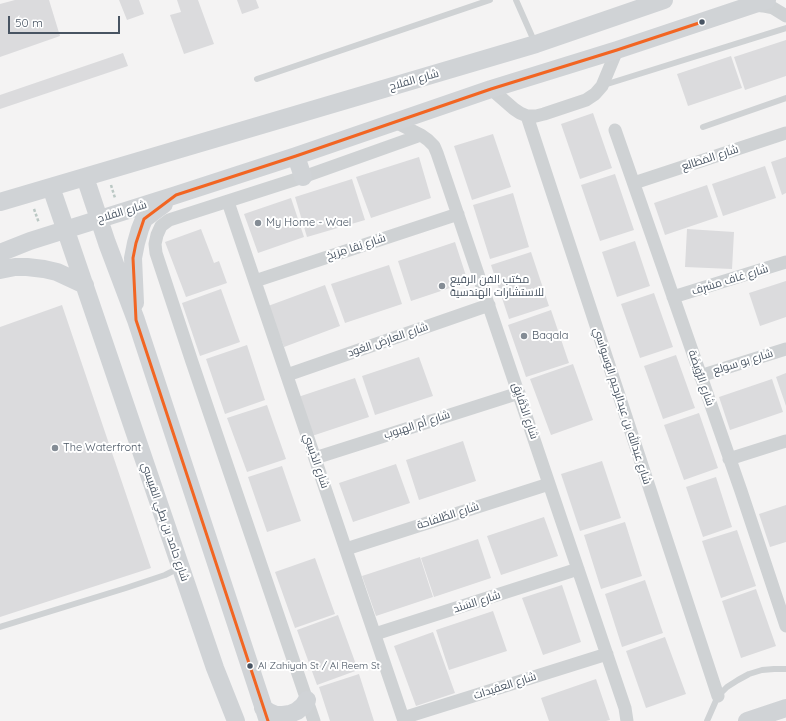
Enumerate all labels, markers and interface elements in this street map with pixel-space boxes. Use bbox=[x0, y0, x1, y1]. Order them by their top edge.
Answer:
scale bar bbox=[10, 8, 122, 34]
text: 50 m bbox=[15, 15, 43, 30]
unlabelled marker bbox=[697, 17, 707, 27]
street label: شارع الفلاح bbox=[388, 67, 440, 93]
street label: شارع المَطَالِع bbox=[680, 143, 740, 173]
street label: شارع الفلاح bbox=[96, 198, 148, 226]
place label: My Home - Wael bbox=[266, 216, 351, 230]
marker: My Home - Wael bbox=[253, 218, 263, 228]
street label: شارع نِقا مِرَيخ bbox=[325, 231, 387, 263]
street label: شارع غاف مشرِف bbox=[690, 262, 770, 298]
place label: مكتب الفن الرفيع للاستشارات الهندسية bbox=[450, 273, 544, 299]
marker: مكتب الفن الرفيع للاستشارات الهندسية bbox=[437, 281, 447, 291]
street label: شارع العارِض العُود bbox=[346, 320, 430, 360]
street label: شارع عبدالله بن عبدالرحيم الوسواسي bbox=[590, 326, 654, 486]
place label: Baqala bbox=[532, 329, 568, 343]
marker: Baqala bbox=[519, 331, 529, 341]
street label: شارع بو سولع bbox=[711, 347, 775, 377]
street label: شارع الرُّوَيضَة bbox=[685, 348, 717, 408]
street label: شارع الدَّقَايِق bbox=[509, 381, 541, 441]
street label: شارع أم الهبوب bbox=[382, 408, 452, 442]
street label: شارع الدِّبسِي bbox=[300, 432, 332, 490]
place label: The Waterfront bbox=[63, 441, 141, 455]
marker: The Waterfront bbox=[50, 443, 60, 453]
street label: شارع حامد بن بطي القبيسي bbox=[138, 461, 192, 583]
street label: شارع الطِّلفاحة bbox=[415, 500, 481, 532]
street label: شارع السَنَد bbox=[452, 588, 502, 616]
place label: Al Zahiyah St / Al Reem St bbox=[258, 660, 380, 672]
marker: Al Zahiyah St / Al Reem St bbox=[245, 661, 255, 671]
street label: شارع العقيدات bbox=[472, 670, 538, 702]

